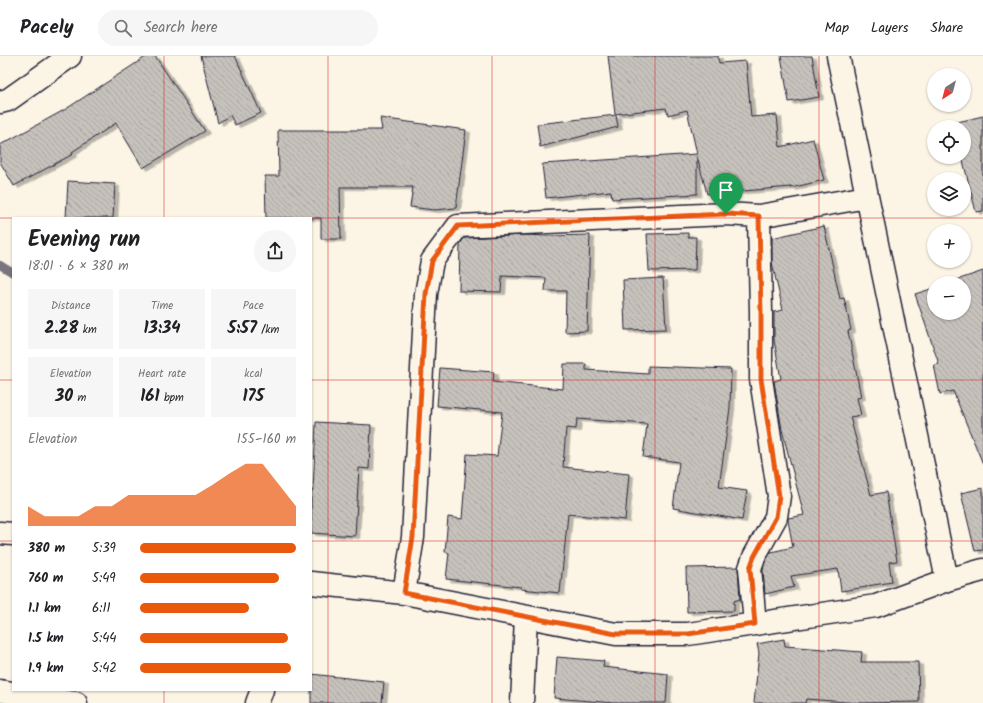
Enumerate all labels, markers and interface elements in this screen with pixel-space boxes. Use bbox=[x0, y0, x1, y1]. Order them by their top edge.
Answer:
search box bbox=[98, 10, 378, 46]
text: Pacely bbox=[20, 13, 74, 43]
text: Search here bbox=[144, 16, 218, 40]
icon: search bbox=[112, 17, 134, 39]
text: Map bbox=[825, 17, 849, 39]
text: Layers bbox=[871, 17, 909, 39]
text: Share bbox=[931, 17, 963, 39]
north arrow bbox=[927, 68, 971, 112]
map controls bbox=[927, 68, 971, 320]
button: locate bbox=[927, 120, 971, 164]
button: layers bbox=[927, 172, 971, 216]
pin bbox=[709, 173, 743, 214]
icon: arrive bbox=[715, 179, 737, 201]
text: Evening run bbox=[28, 223, 140, 258]
button: + bbox=[927, 224, 971, 268]
button: share bbox=[254, 230, 296, 272]
text: 18:01 · 6 × 380 m bbox=[28, 256, 129, 277]
button: − bbox=[927, 276, 971, 320]
text: Distance bbox=[51, 297, 90, 315]
text: Time bbox=[151, 297, 173, 315]
text: Pace bbox=[243, 297, 264, 315]
text: 2.28 bbox=[45, 315, 78, 342]
text: 13:34 bbox=[143, 315, 181, 342]
text: 5:57 bbox=[228, 315, 257, 342]
text: km bbox=[78, 321, 97, 339]
text: /km bbox=[257, 321, 279, 339]
text: Elevation bbox=[50, 365, 91, 383]
text: Heart rate bbox=[138, 365, 186, 383]
text: kcal bbox=[244, 365, 262, 383]
text: 30 bbox=[55, 383, 73, 410]
text: 161 bbox=[140, 383, 160, 410]
text: 175 bbox=[242, 383, 264, 410]
text: m bbox=[73, 389, 86, 407]
text: bpm bbox=[160, 389, 184, 407]
text: Elevation bbox=[28, 429, 77, 450]
text: 155–160 m bbox=[237, 429, 296, 450]
text: 380 m bbox=[28, 538, 65, 559]
text: 5:39 bbox=[92, 538, 116, 559]
text: 760 m bbox=[28, 568, 64, 589]
text: 5:49 bbox=[92, 568, 116, 589]
text: 1.1 km bbox=[28, 598, 61, 619]
text: 6:11 bbox=[92, 598, 111, 619]
text: 1.5 km bbox=[28, 628, 64, 649]
text: 5:44 bbox=[92, 628, 117, 649]
text: 1.9 km bbox=[28, 658, 64, 679]
text: 5:42 bbox=[92, 658, 117, 679]

